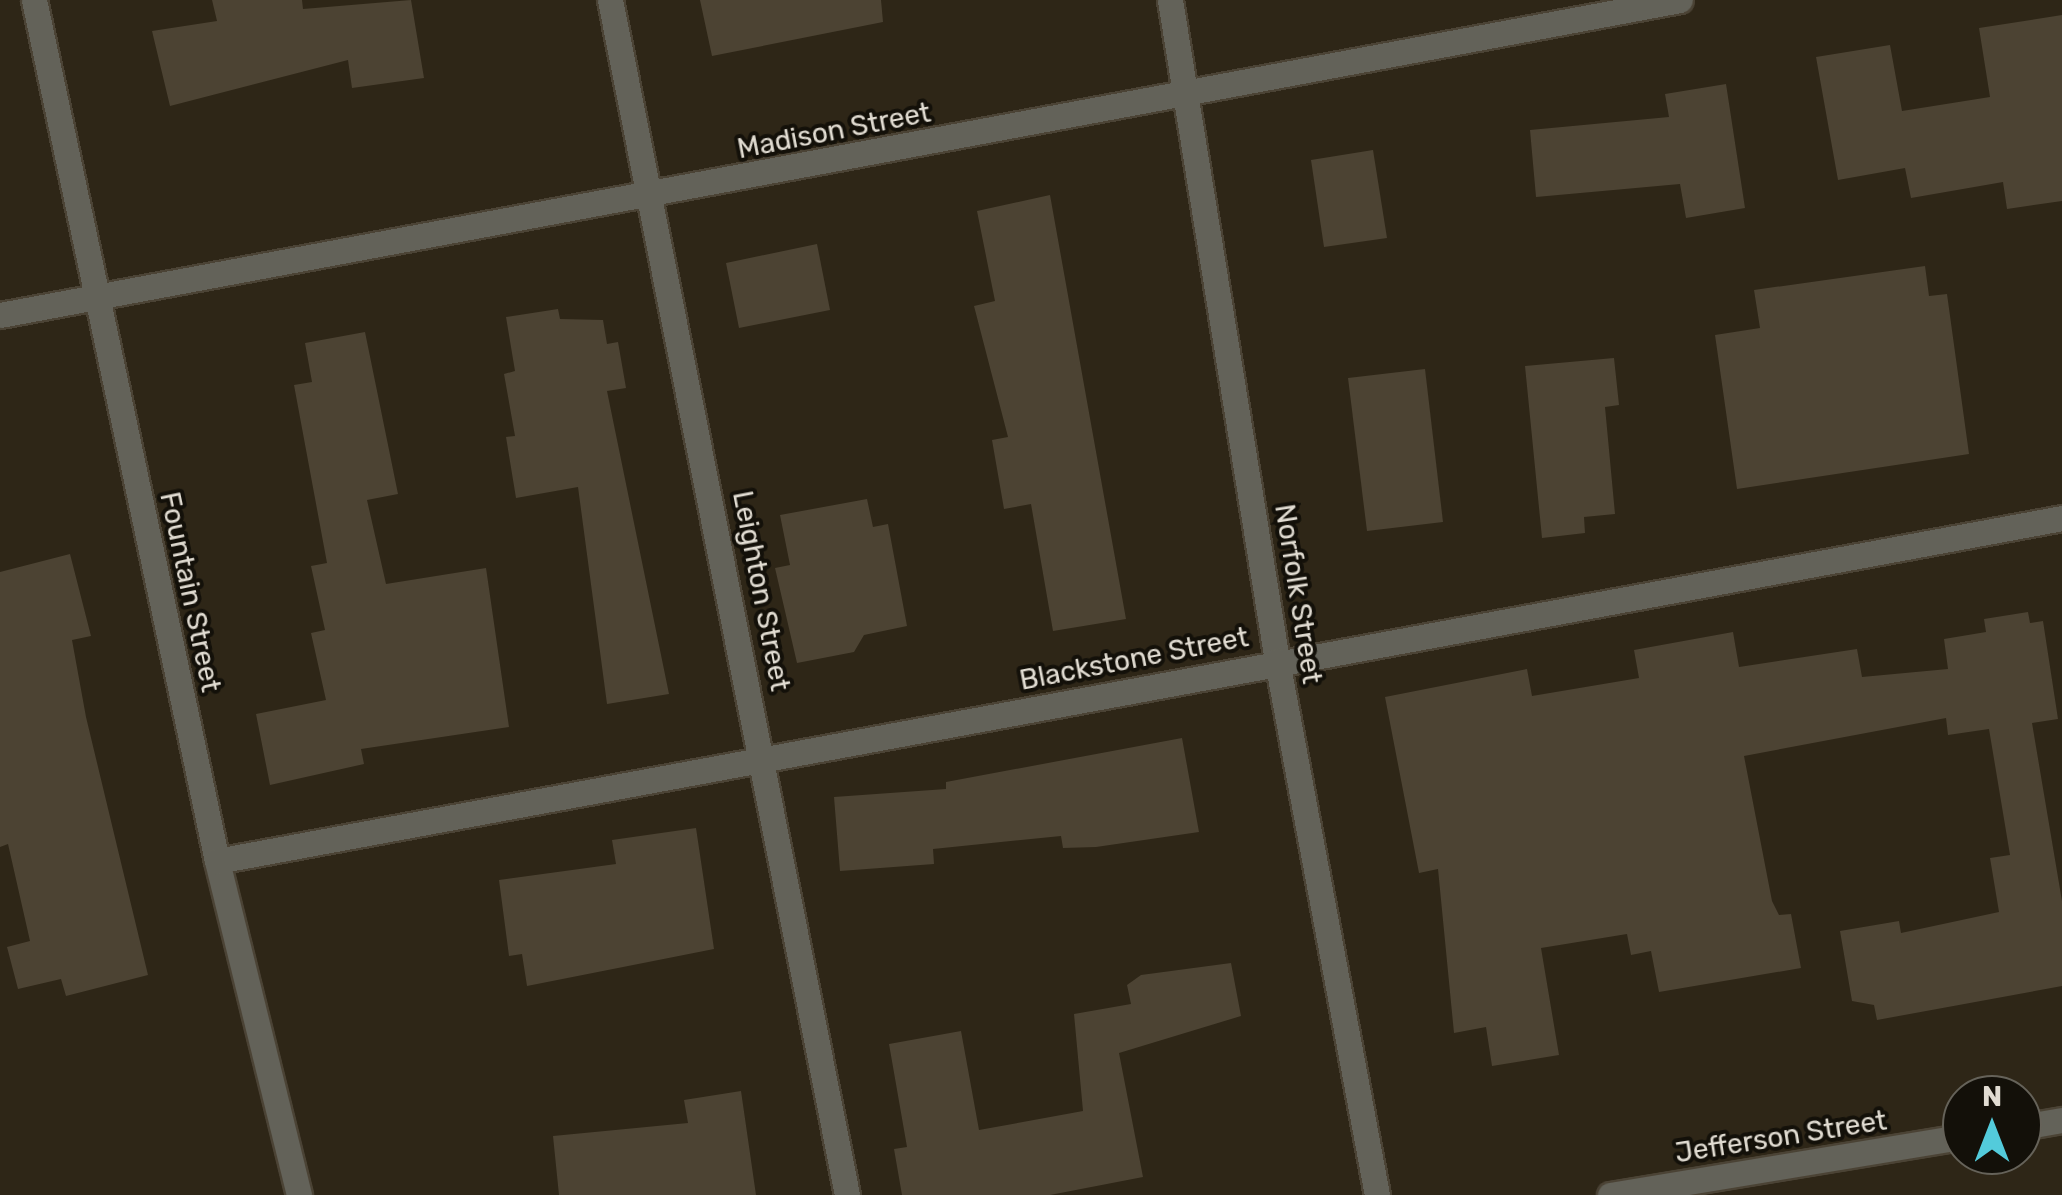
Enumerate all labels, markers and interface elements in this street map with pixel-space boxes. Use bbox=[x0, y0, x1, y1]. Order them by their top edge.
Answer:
street label: Madison Street bbox=[734, 96, 934, 166]
street label: Leighton Street bbox=[725, 488, 797, 694]
street label: Fountain Street bbox=[152, 489, 228, 695]
street label: Norfolk Street bbox=[1267, 502, 1329, 686]
street label: Blackstone Street bbox=[1017, 620, 1251, 698]
north arrow bbox=[1942, 1075, 2042, 1175]
text: N bbox=[1982, 1080, 2002, 1113]
street label: Jefferson Street bbox=[1673, 1104, 1889, 1170]

